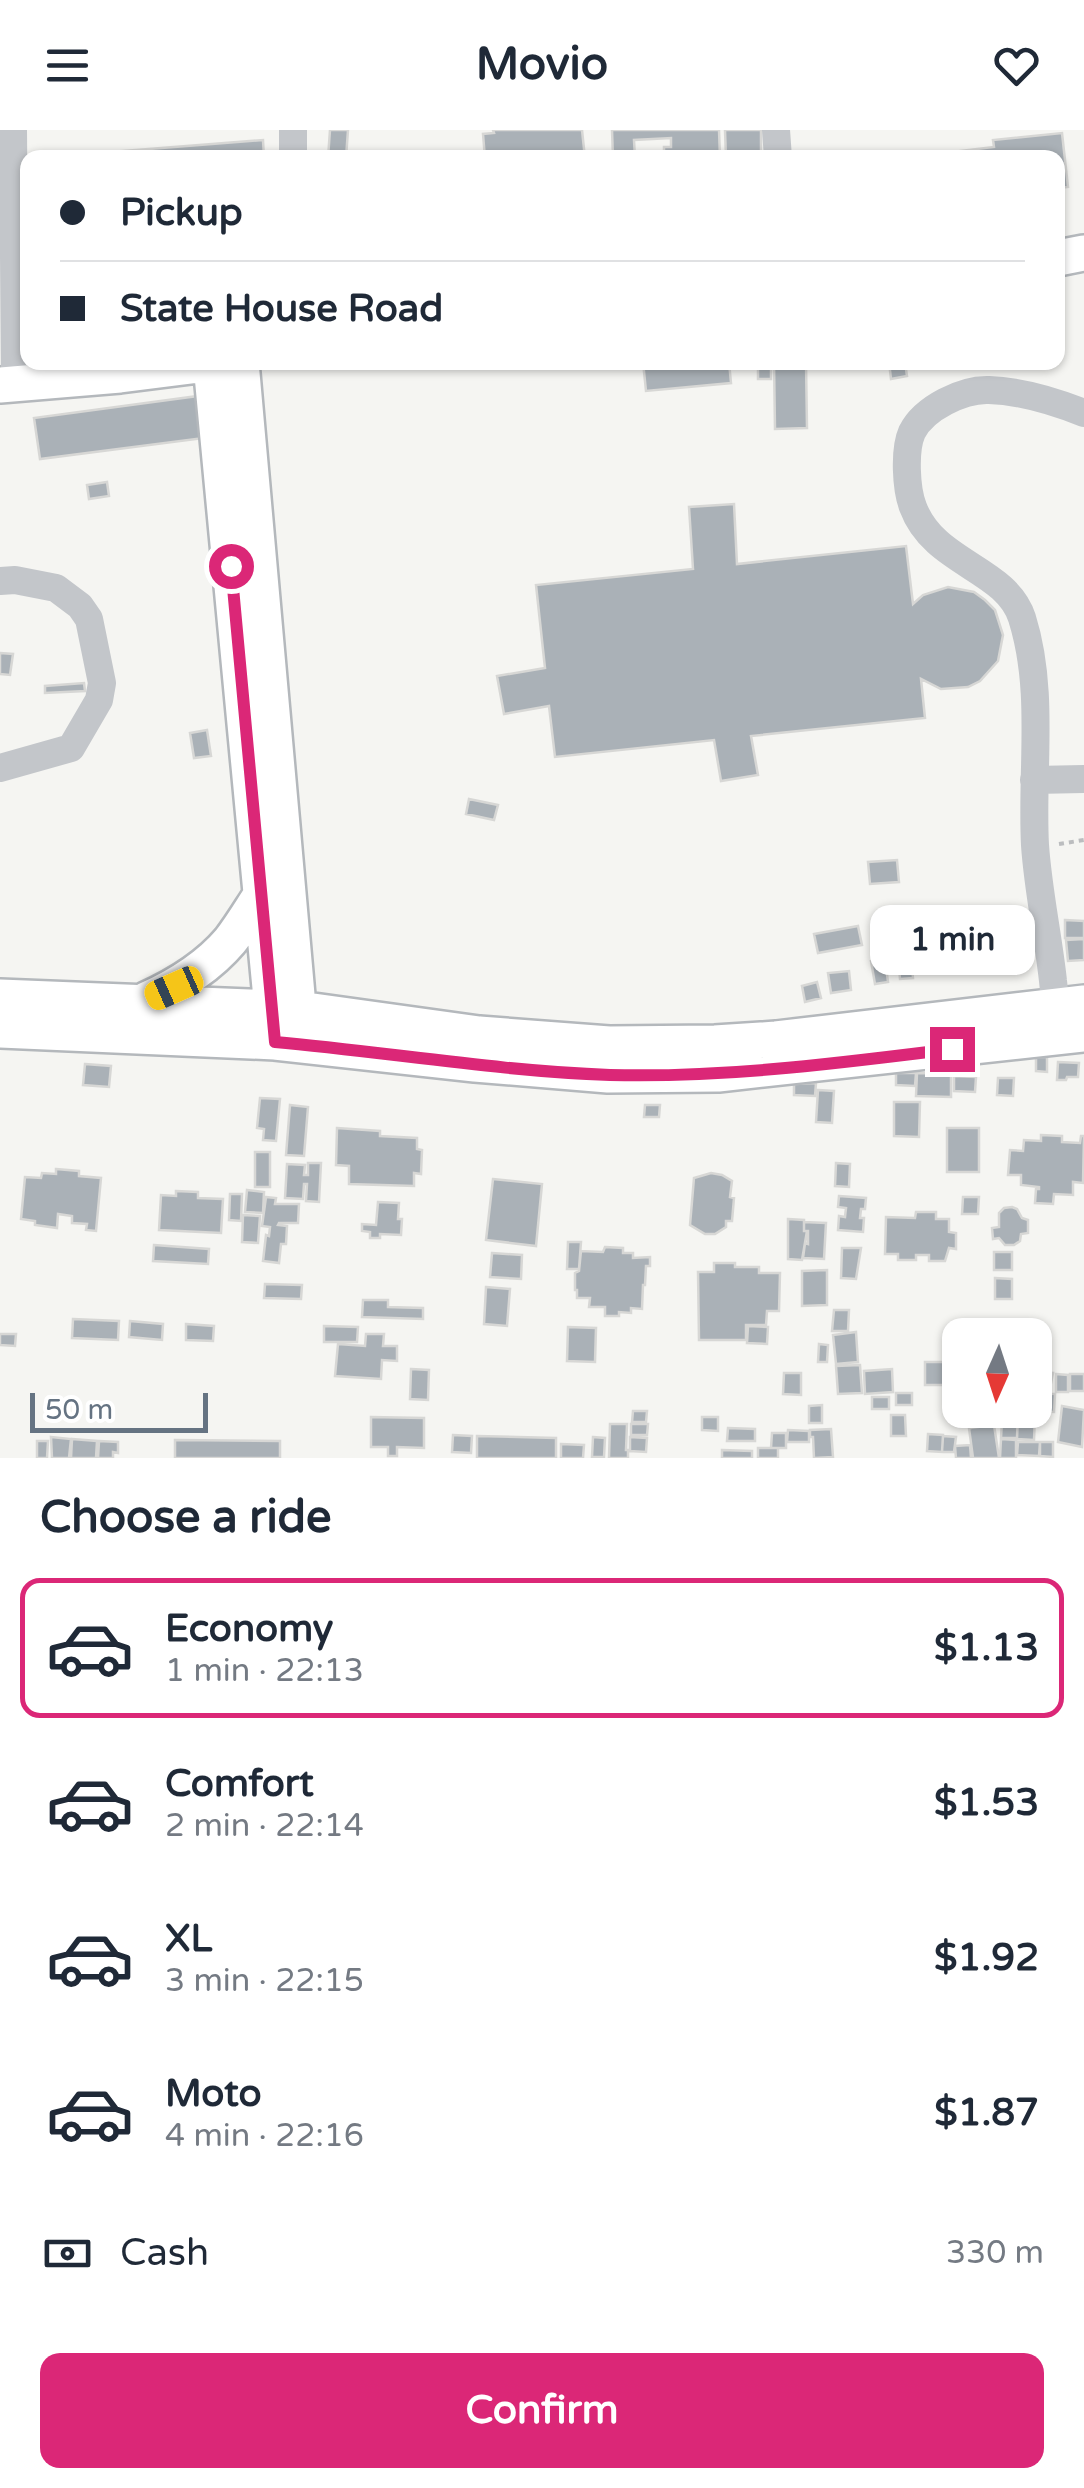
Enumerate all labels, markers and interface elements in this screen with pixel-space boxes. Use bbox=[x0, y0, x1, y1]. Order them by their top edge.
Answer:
icon: menu bbox=[40, 38, 95, 93]
text: Movio bbox=[476, 38, 608, 92]
icon: heart bbox=[989, 38, 1044, 93]
text: Pickup bbox=[120, 190, 243, 236]
text: State House Road bbox=[120, 286, 443, 332]
route start bbox=[209, 544, 254, 589]
callout: 1 min bbox=[870, 904, 1034, 974]
text: 1 min bbox=[910, 921, 995, 959]
car bbox=[140, 962, 208, 1014]
route end bbox=[930, 1027, 975, 1072]
north arrow bbox=[942, 1318, 1052, 1428]
map controls bbox=[942, 1318, 1052, 1428]
scale bar bbox=[30, 1388, 208, 1432]
text: 50 m bbox=[45, 1393, 113, 1427]
text: Choose a ride bbox=[40, 1491, 331, 1545]
icon: car bbox=[45, 1603, 135, 1693]
text: Economy bbox=[165, 1606, 333, 1652]
text: $1.13 bbox=[934, 1625, 1039, 1671]
text: 1 min · 22:13 bbox=[165, 1652, 364, 1690]
icon: car bbox=[45, 1758, 135, 1848]
text: Comfort bbox=[165, 1761, 314, 1807]
text: $1.53 bbox=[934, 1780, 1039, 1826]
text: 2 min · 22:14 bbox=[165, 1807, 364, 1845]
icon: car bbox=[45, 1913, 135, 2003]
text: XL bbox=[165, 1916, 212, 1962]
text: $1.92 bbox=[934, 1935, 1039, 1981]
text: 3 min · 22:15 bbox=[165, 1962, 364, 2000]
icon: car bbox=[45, 2068, 135, 2158]
text: Moto bbox=[165, 2071, 261, 2117]
text: $1.87 bbox=[934, 2090, 1039, 2136]
text: 4 min · 22:16 bbox=[165, 2117, 364, 2155]
icon: cash bbox=[40, 2226, 95, 2281]
text: Cash bbox=[120, 2230, 209, 2276]
text: 330 m bbox=[946, 2234, 1044, 2272]
button: Confirm bbox=[40, 2353, 1044, 2468]

